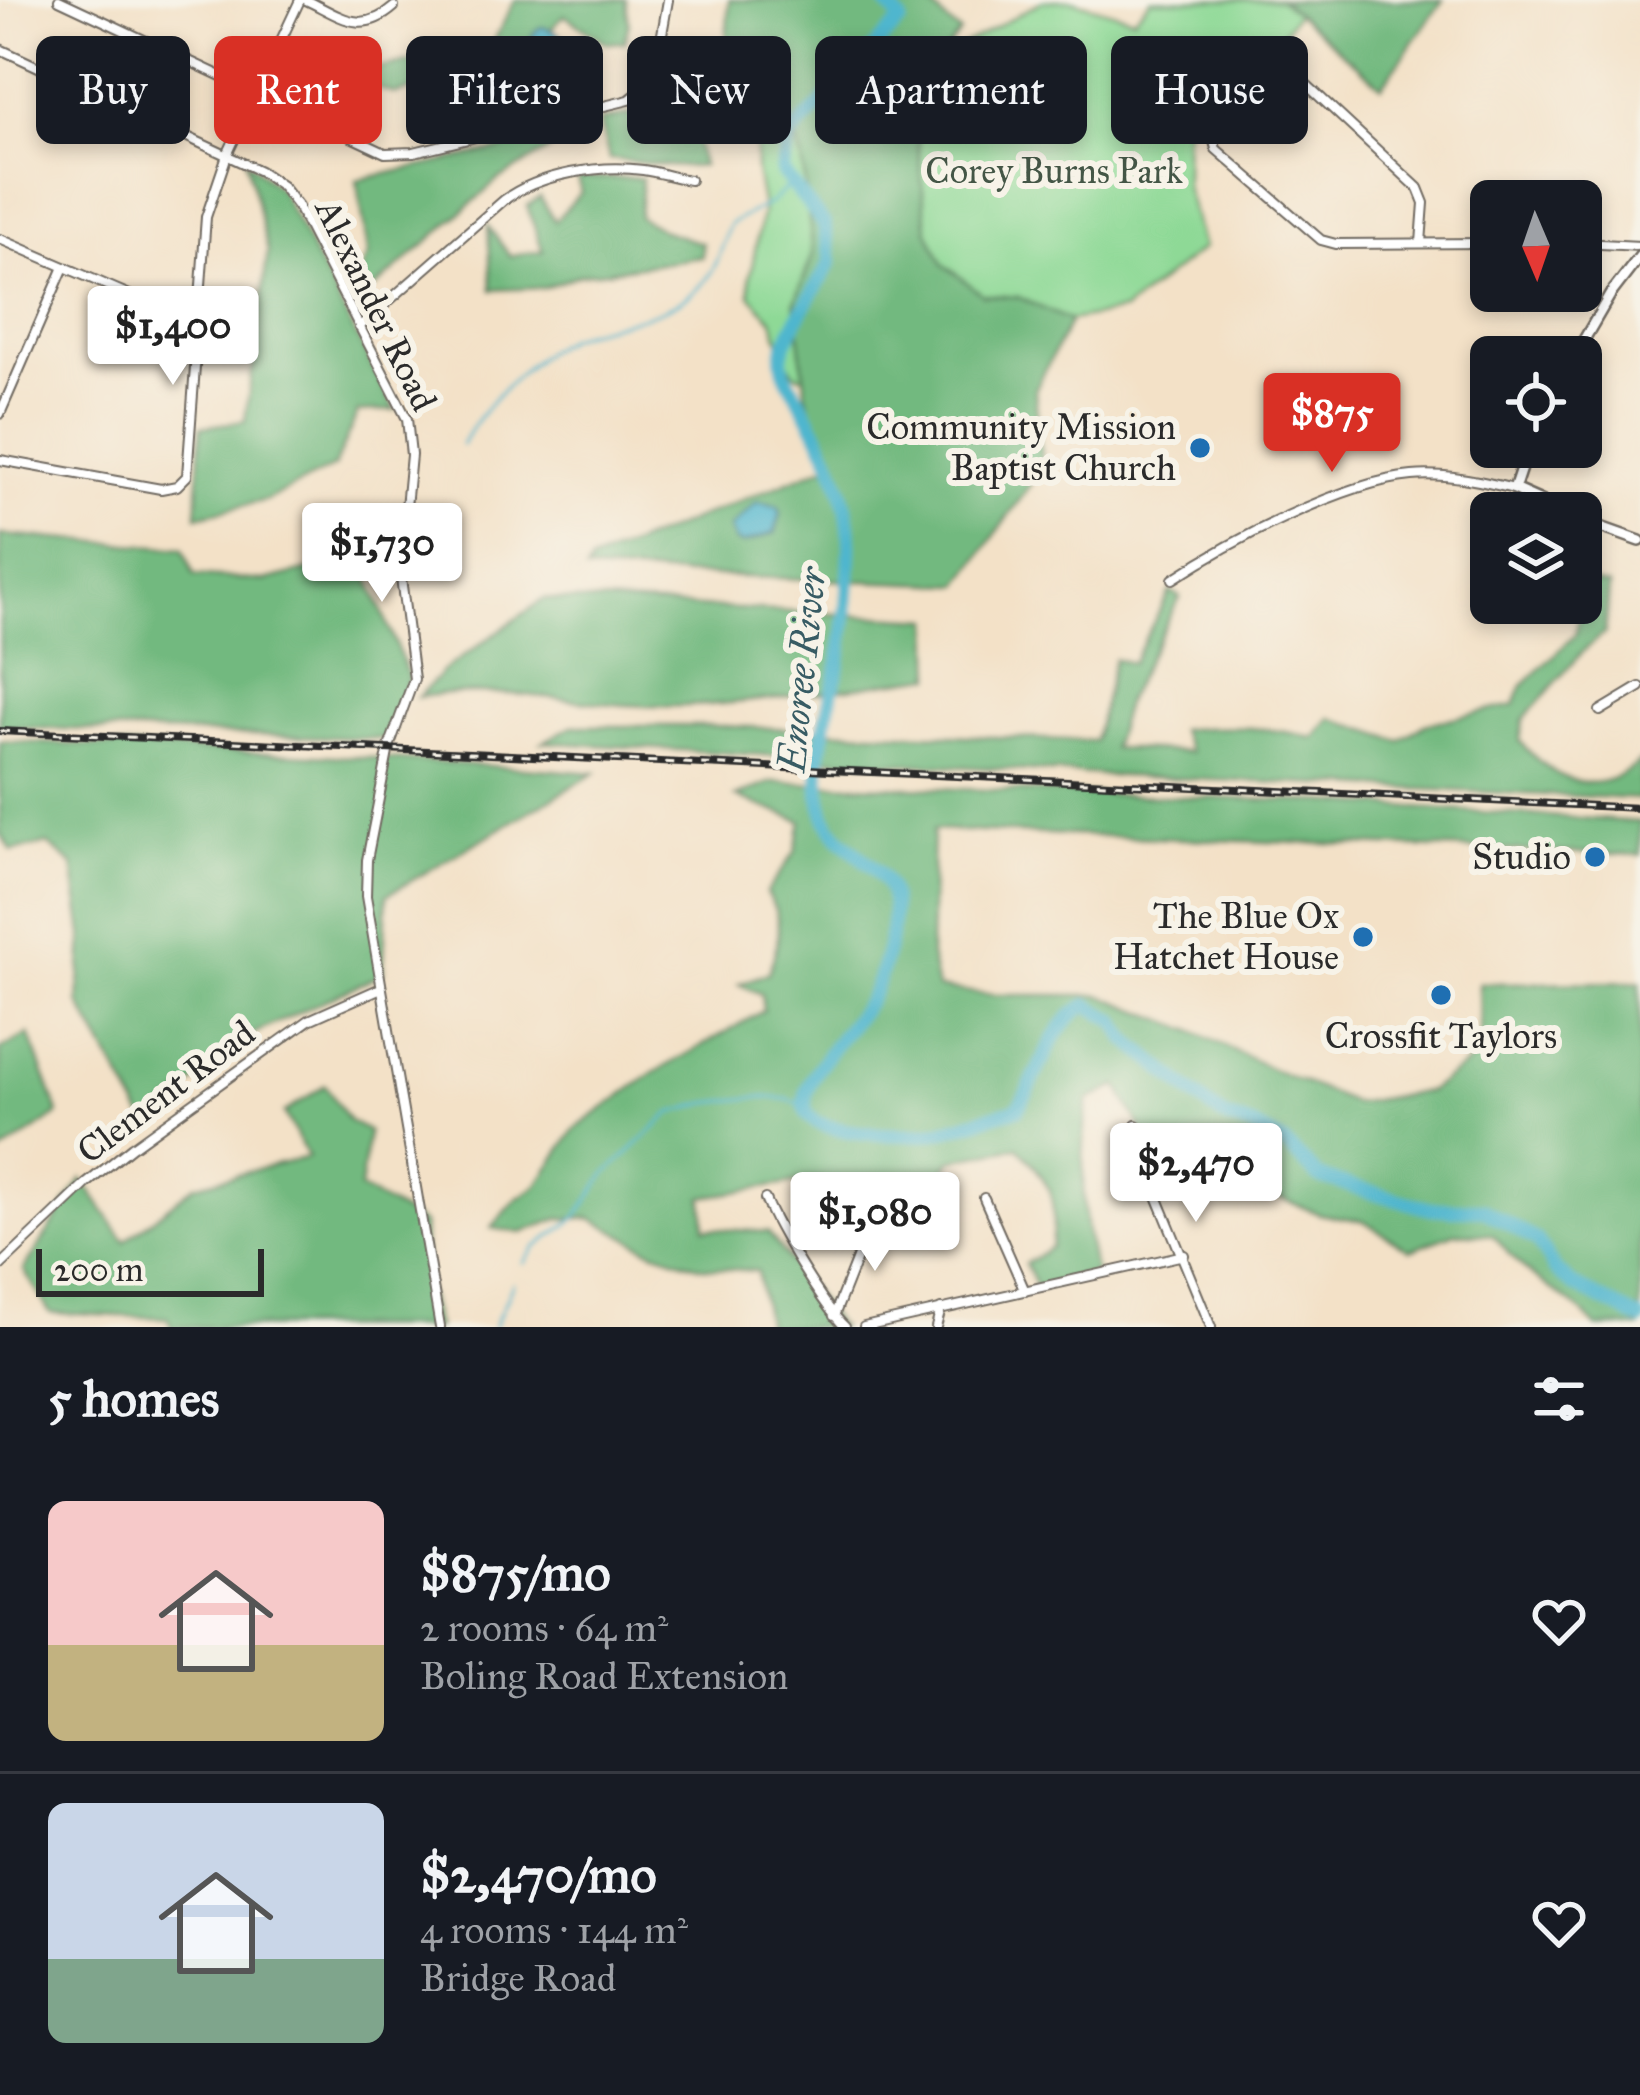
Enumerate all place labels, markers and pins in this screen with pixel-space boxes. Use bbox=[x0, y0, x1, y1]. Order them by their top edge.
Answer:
pin: $1,400 bbox=[75, 286, 271, 388]
pin: $875 bbox=[1261, 373, 1403, 475]
place label: Community Mission Baptist Church bbox=[866, 405, 1176, 490]
marker: Community Mission Baptist Church bbox=[1187, 435, 1213, 461]
pin: $1,730 bbox=[284, 503, 480, 605]
place label: Studio bbox=[1472, 835, 1571, 879]
marker: Studio bbox=[1582, 844, 1608, 870]
place label: The Blue Ox Hatchet House bbox=[1113, 894, 1339, 979]
marker: The Blue Ox Hatchet House bbox=[1350, 924, 1376, 950]
marker: Crossfit Taylors bbox=[1428, 982, 1454, 1008]
place label: Crossfit Taylors bbox=[1325, 1014, 1557, 1058]
pin: $2,470 bbox=[1098, 1123, 1294, 1225]
pin: $1,080 bbox=[777, 1172, 973, 1274]

